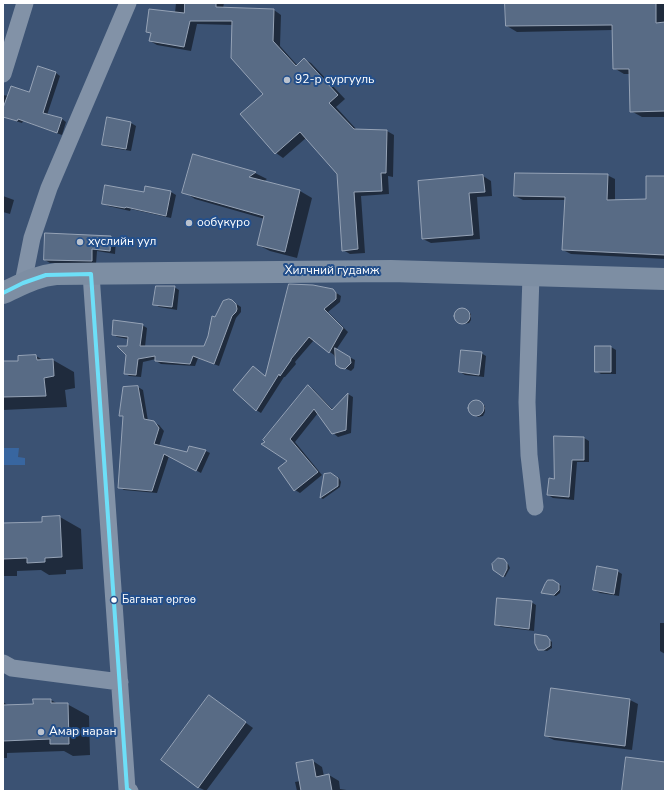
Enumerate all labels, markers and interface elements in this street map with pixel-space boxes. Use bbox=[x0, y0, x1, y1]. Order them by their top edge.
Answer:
place label: 92-р сургууль bbox=[295, 73, 375, 87]
marker: 92-р сургууль bbox=[282, 75, 292, 85]
place label: ообүкүро bbox=[197, 216, 250, 230]
marker: ообүкүро bbox=[184, 218, 194, 228]
place label: хүслийн уул bbox=[88, 235, 156, 249]
marker: хүслийн уул bbox=[75, 237, 85, 247]
street label: Хилчний гудамж bbox=[285, 264, 379, 278]
place label: Баганат өргөө bbox=[122, 593, 196, 607]
marker: Баганат өргөө bbox=[109, 595, 119, 605]
place label: Амар наран bbox=[49, 725, 116, 739]
marker: Амар наран bbox=[36, 727, 46, 737]

